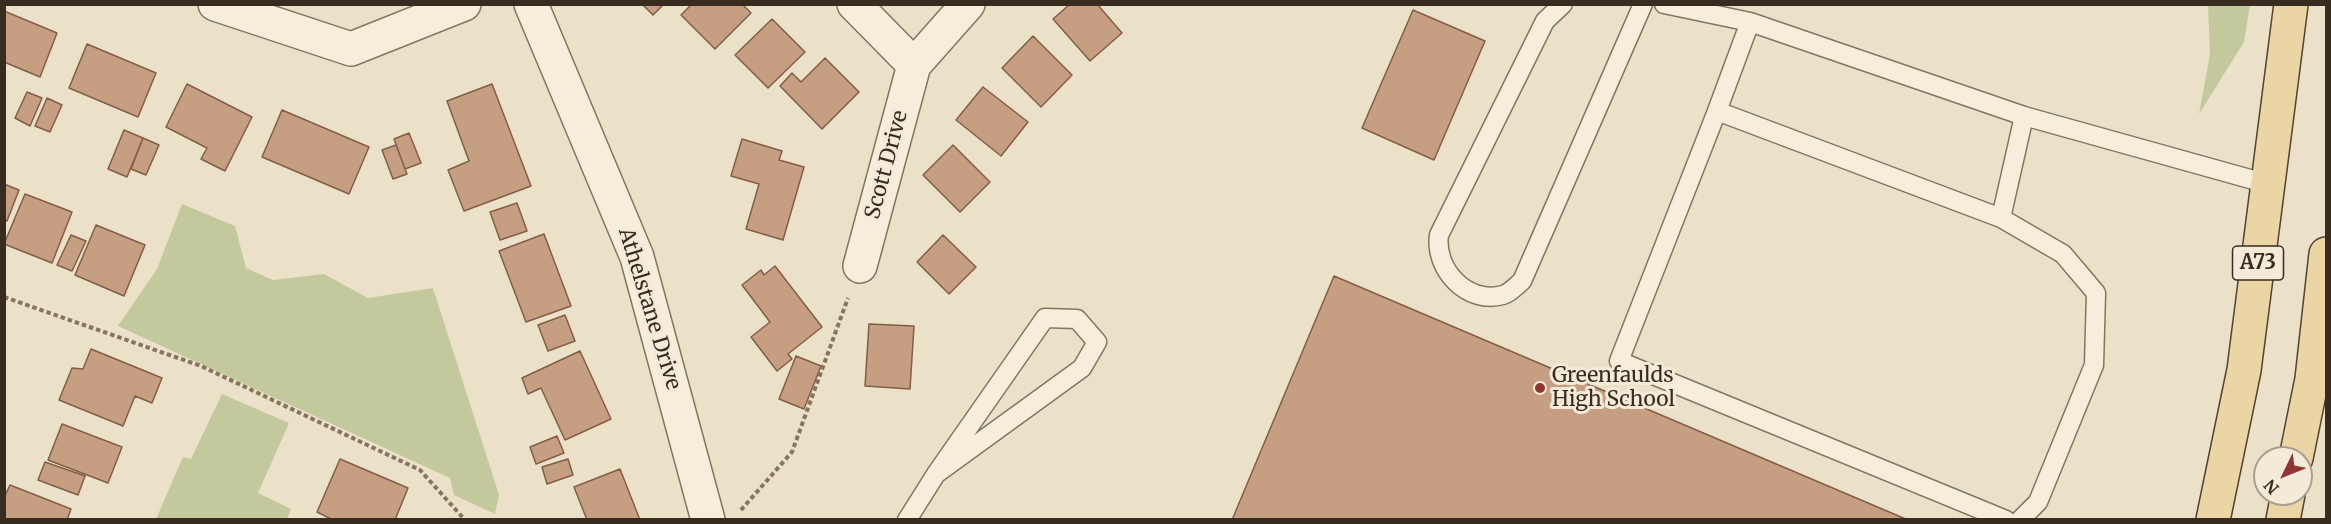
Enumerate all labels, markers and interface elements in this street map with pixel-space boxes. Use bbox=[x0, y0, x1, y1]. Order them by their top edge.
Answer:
street label: Scott Drive bbox=[860, 108, 914, 222]
street label: Athelstane Drive bbox=[612, 225, 686, 393]
road number: A73 bbox=[2232, 246, 2284, 280]
place label: Greenfaulds High School bbox=[1552, 363, 1675, 413]
marker: Greenfaulds High School bbox=[1533, 381, 1547, 395]
north arrow bbox=[2253, 446, 2313, 506]
text: N bbox=[2260, 475, 2283, 498]

